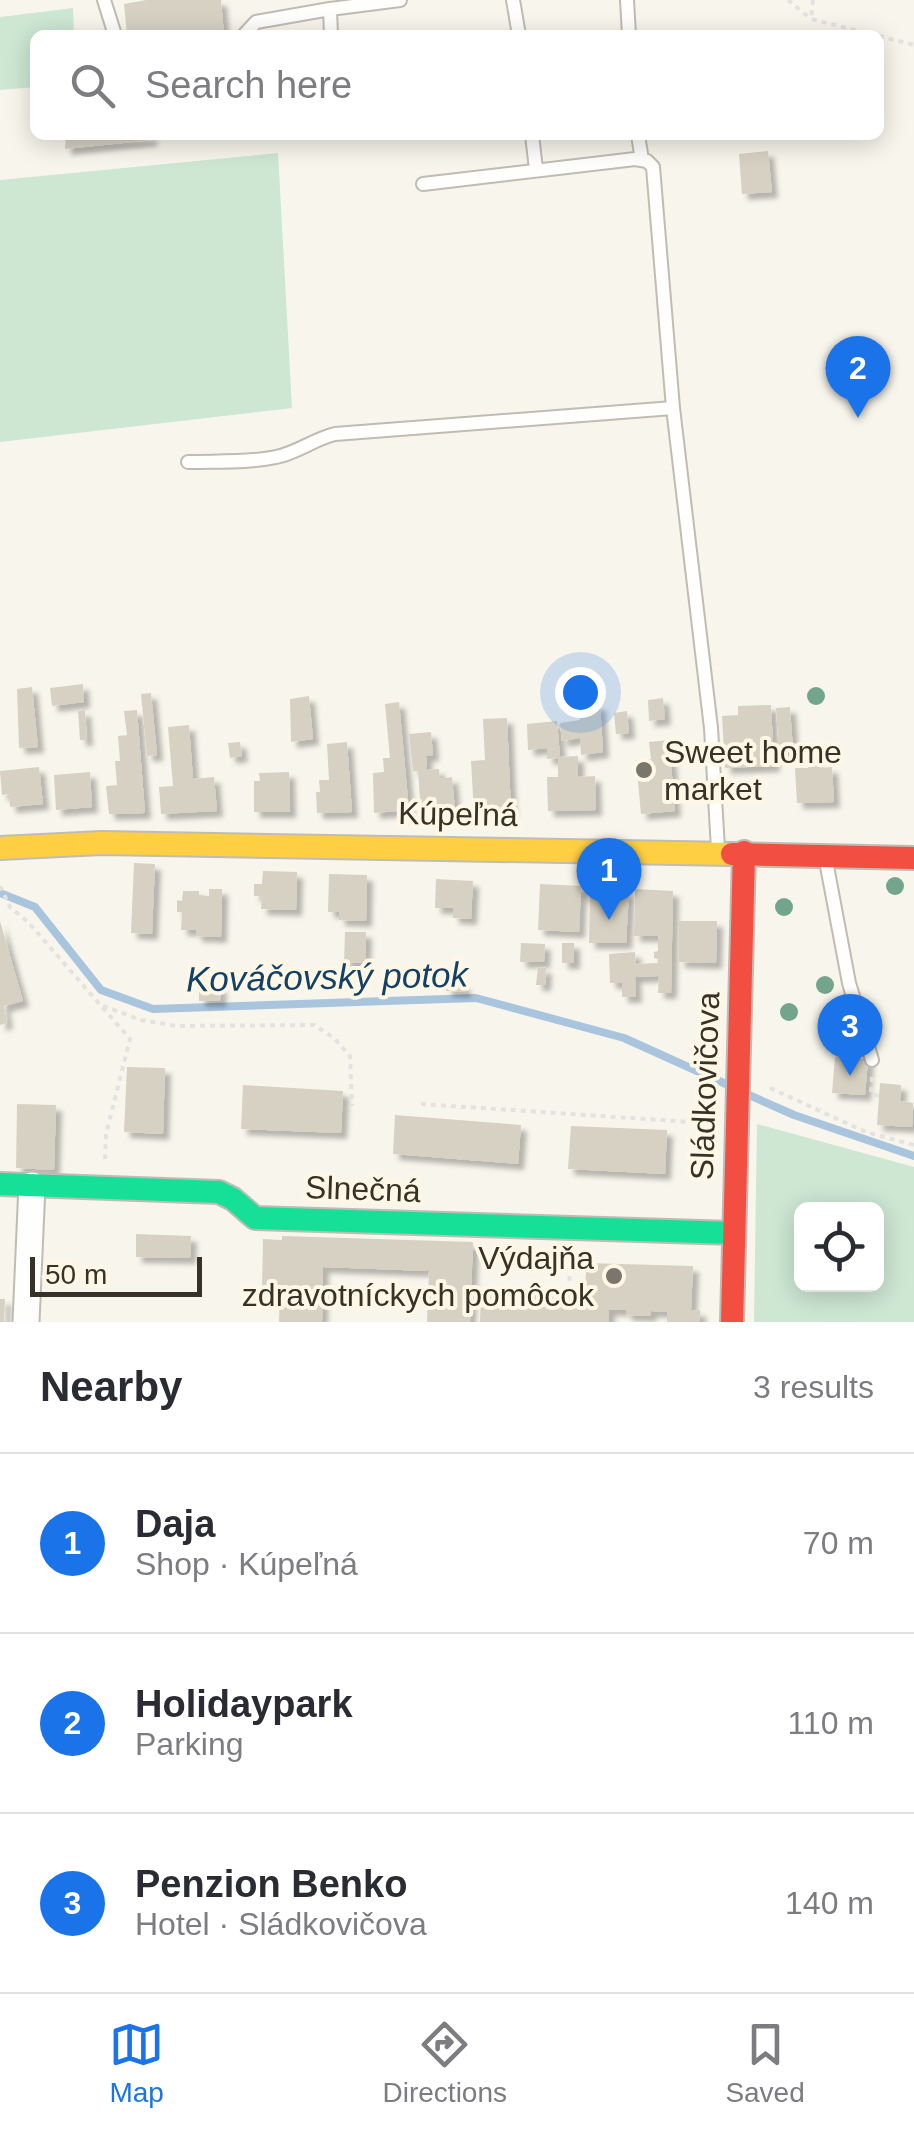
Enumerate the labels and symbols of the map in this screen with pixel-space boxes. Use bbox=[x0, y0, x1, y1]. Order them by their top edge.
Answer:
pin: 2 bbox=[826, 336, 890, 418]
your location bbox=[555, 667, 606, 718]
place label: Sweet home market bbox=[664, 734, 842, 807]
marker: Sweet home market bbox=[633, 759, 655, 781]
street label: Kúpeľná bbox=[398, 795, 518, 833]
pin: 1 bbox=[576, 838, 642, 920]
water label: Kováčovský potok bbox=[186, 955, 470, 998]
street label: Sládkovičova bbox=[684, 991, 726, 1181]
pin: 3 bbox=[818, 994, 882, 1076]
street label: Slnečná bbox=[305, 1169, 422, 1209]
place label: Výdajňa zdravotníckych pomôcok bbox=[242, 1240, 595, 1313]
scale bar bbox=[30, 1252, 202, 1296]
marker: Výdajňa zdravotníckych pomôcok bbox=[603, 1265, 625, 1287]

